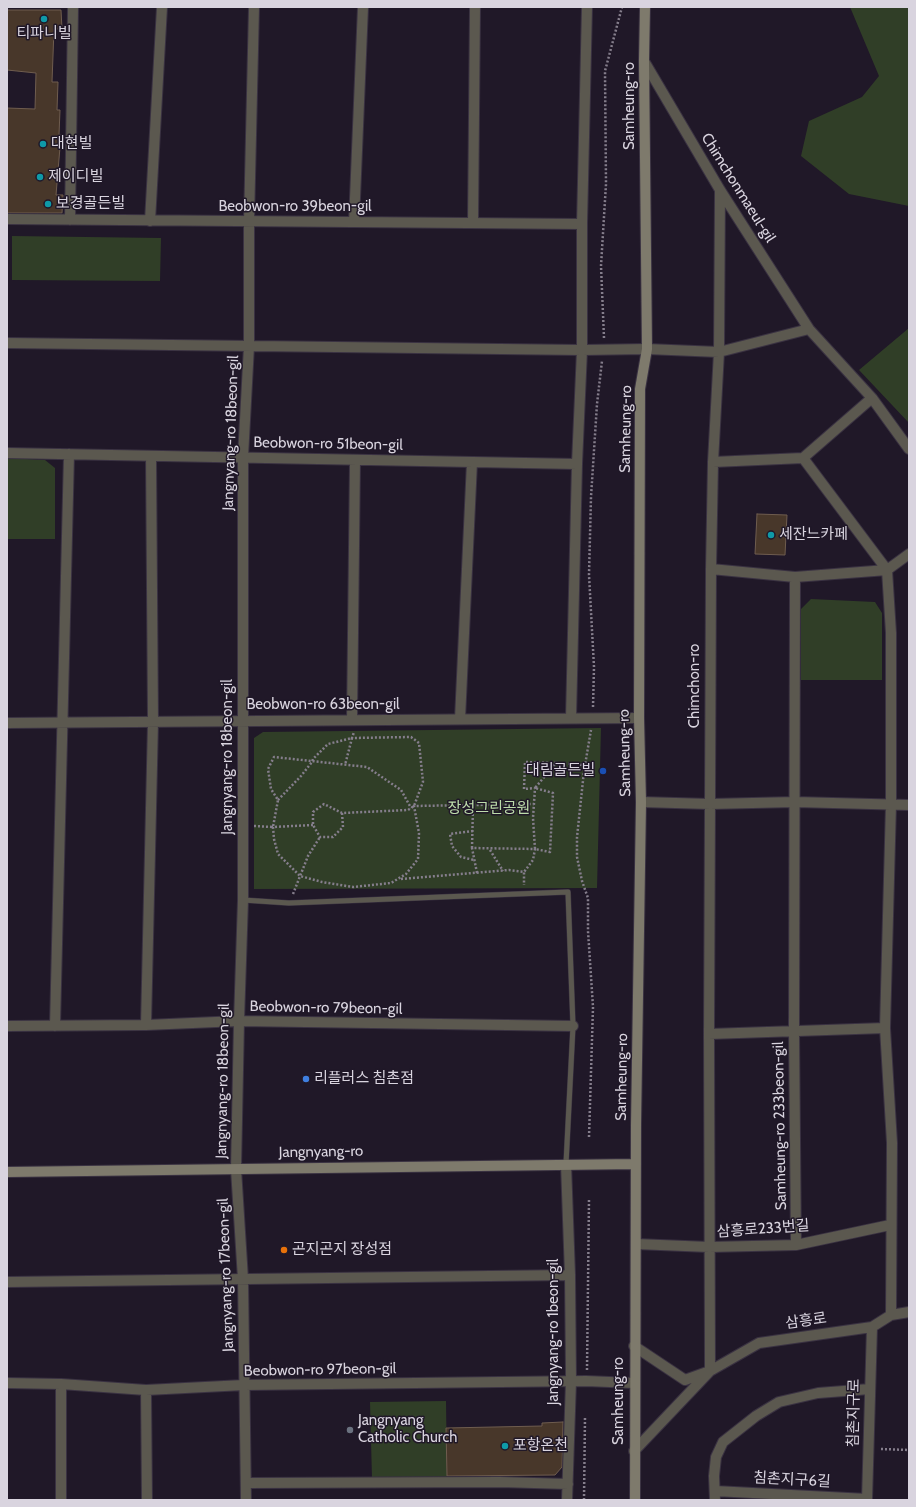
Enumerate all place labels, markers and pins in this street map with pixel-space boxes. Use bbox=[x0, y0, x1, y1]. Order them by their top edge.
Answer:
marker: 티파니빌 bbox=[39, 14, 49, 24]
place label: 티파니빌 bbox=[16, 25, 72, 43]
place label: 대현빌 bbox=[51, 135, 92, 153]
marker: 대현빌 bbox=[38, 139, 48, 149]
place label: 제이디빌 bbox=[48, 168, 103, 186]
marker: 제이디빌 bbox=[35, 172, 45, 182]
place label: 보경골든빌 bbox=[56, 195, 125, 213]
marker: 보경골든빌 bbox=[43, 199, 53, 209]
place label: 세잔느카페 bbox=[779, 526, 848, 544]
marker: 세잔느카페 bbox=[766, 530, 776, 540]
place label: 대림골든빌 bbox=[526, 762, 595, 780]
marker: 대림골든빌 bbox=[598, 766, 608, 776]
place label: 리플러스 침촌점 bbox=[314, 1070, 414, 1088]
marker: 리플러스 침촌점 bbox=[301, 1074, 311, 1084]
place label: 곤지곤지 장성점 bbox=[292, 1241, 392, 1259]
marker: 곤지곤지 장성점 bbox=[279, 1245, 289, 1255]
place label: Jangnyang Catholic Church bbox=[358, 1412, 457, 1447]
marker: Jangnyang Catholic Church bbox=[345, 1425, 355, 1435]
place label: 포항온천 bbox=[513, 1437, 568, 1455]
marker: 포항온천 bbox=[500, 1441, 510, 1451]

